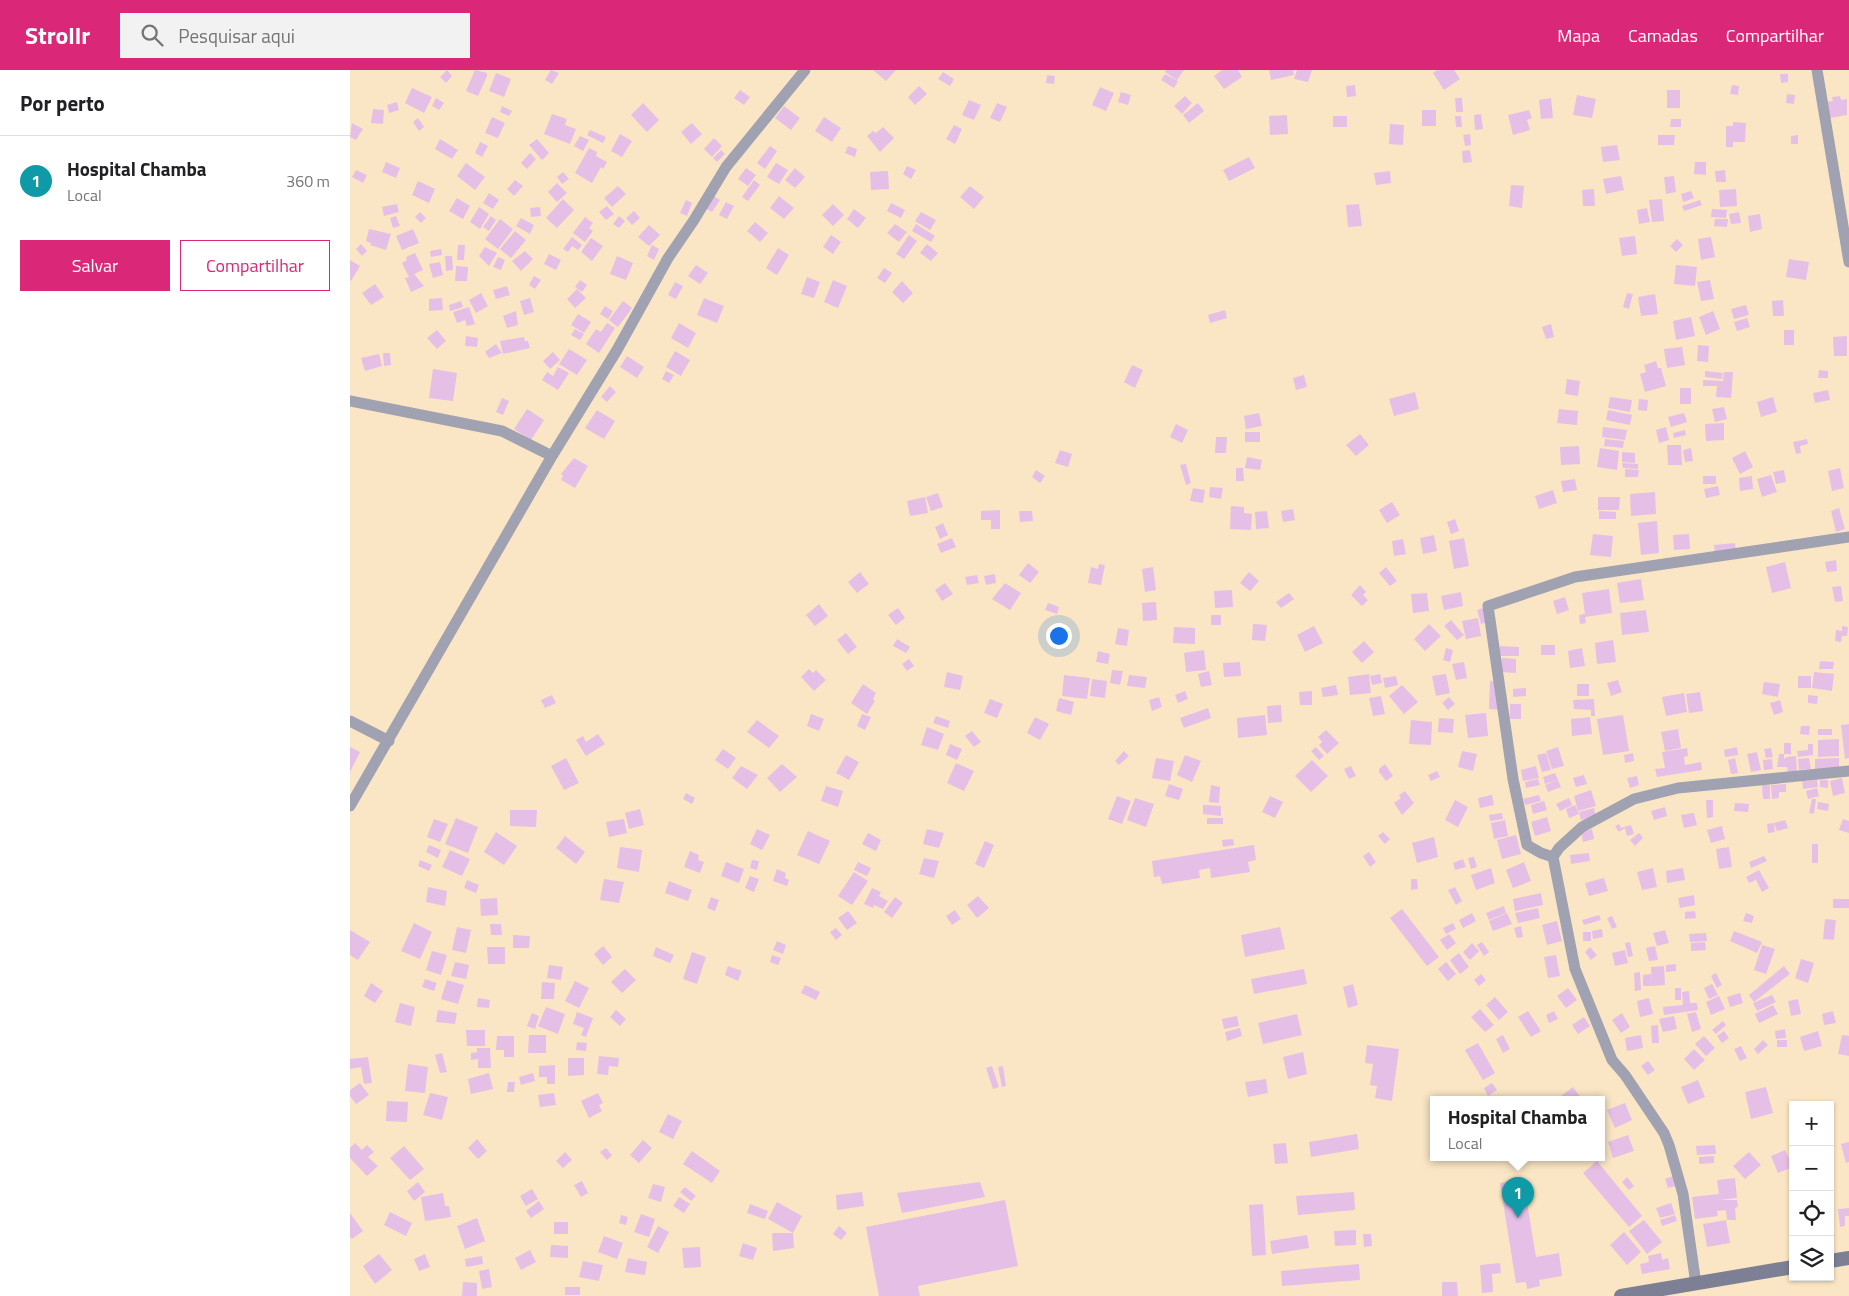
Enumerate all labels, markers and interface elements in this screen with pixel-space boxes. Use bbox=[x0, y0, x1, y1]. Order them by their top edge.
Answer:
search box bbox=[120, 13, 470, 58]
text: Strollr bbox=[25, 17, 90, 53]
icon: search bbox=[138, 21, 166, 49]
text: Pesquisar aqui bbox=[178, 21, 295, 50]
text: Mapa bbox=[1557, 22, 1600, 49]
text: Camadas bbox=[1628, 22, 1698, 49]
text: Compartilhar bbox=[1726, 22, 1824, 49]
text: Por perto bbox=[20, 87, 105, 119]
text: Hospital Chamba bbox=[67, 154, 207, 183]
text: 1 bbox=[32, 169, 40, 193]
text: 360 m bbox=[286, 169, 330, 193]
text: Local bbox=[67, 183, 102, 207]
button: Salvar bbox=[20, 240, 170, 291]
button: Compartilhar bbox=[180, 240, 330, 291]
your location bbox=[1046, 623, 1072, 649]
popup bbox=[1430, 1096, 1605, 1161]
map controls bbox=[1789, 1101, 1834, 1281]
button: + bbox=[1789, 1101, 1834, 1146]
text: Hospital Chamba bbox=[1448, 1102, 1587, 1131]
text: Local bbox=[1448, 1131, 1482, 1155]
button: − bbox=[1789, 1146, 1834, 1191]
pin: 1 bbox=[1502, 1177, 1534, 1218]
button: locate bbox=[1789, 1191, 1834, 1236]
button: layers bbox=[1789, 1236, 1834, 1281]

